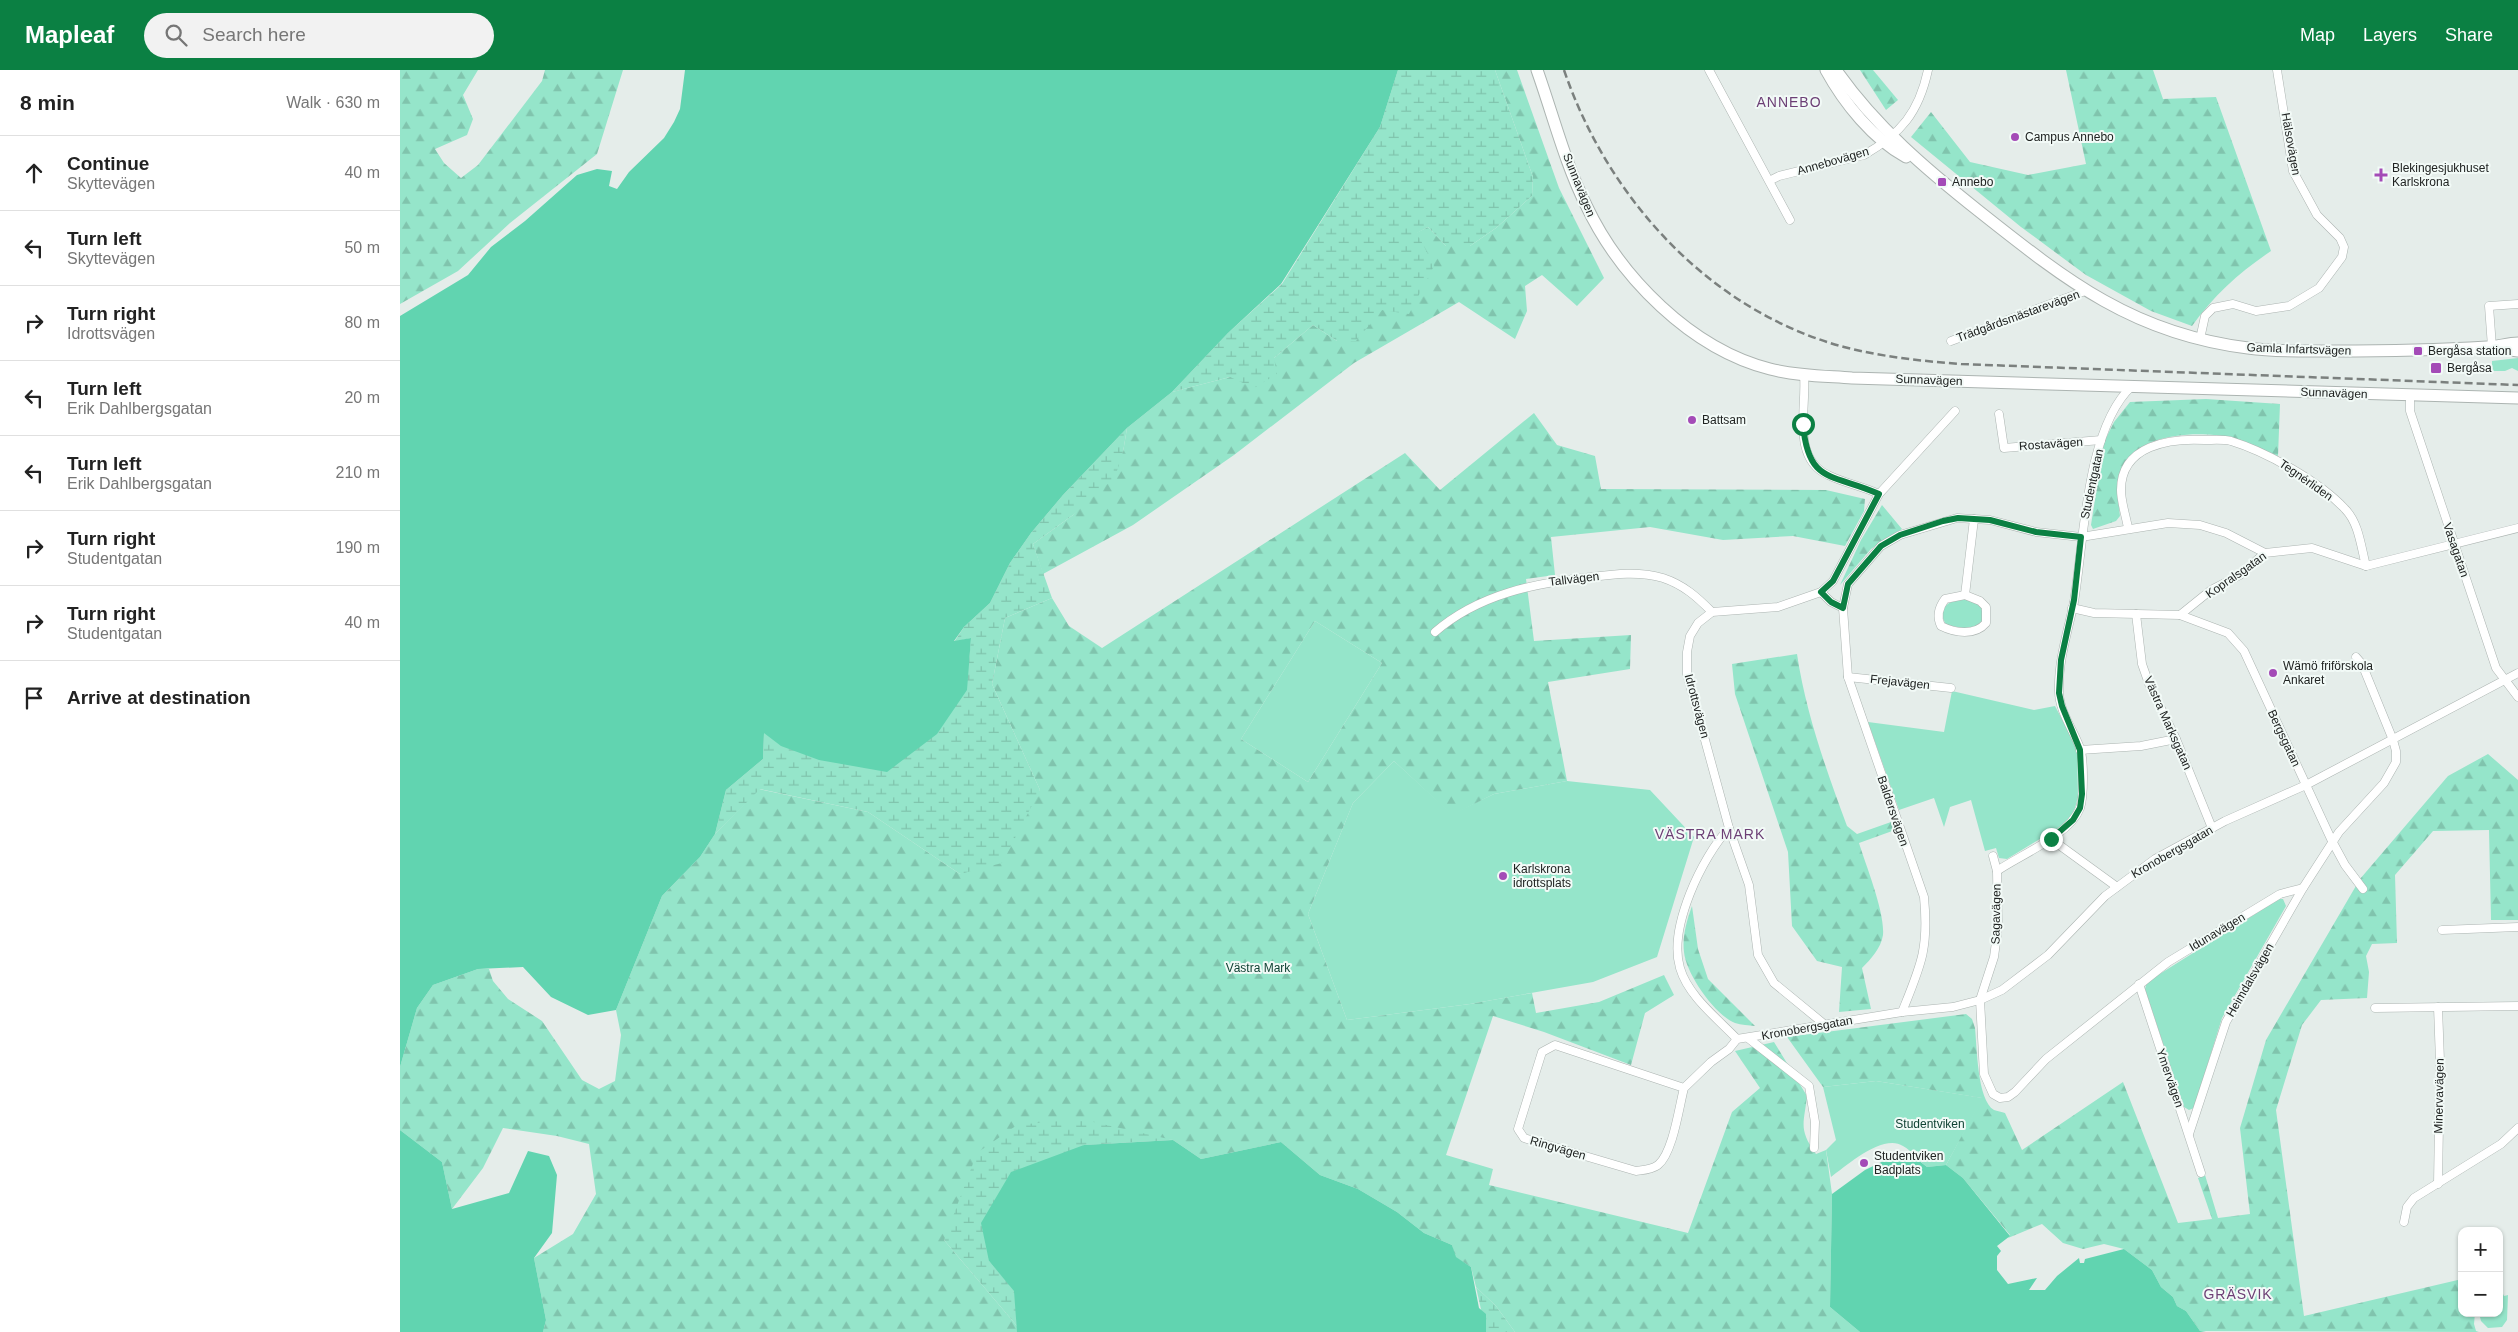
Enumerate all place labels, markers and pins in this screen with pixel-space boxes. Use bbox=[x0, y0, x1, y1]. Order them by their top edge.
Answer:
place label: Campus Annebo bbox=[2025, 130, 2114, 144]
marker: Campus Annebo bbox=[2009, 131, 2021, 143]
place label: Blekingesjukhuset Karlskrona bbox=[2392, 161, 2489, 189]
marker: Blekingesjukhuset Karlskrona bbox=[2374, 168, 2388, 182]
place label: Annebo bbox=[1952, 175, 1994, 189]
marker: Annebo bbox=[1936, 176, 1948, 188]
place label: Bergåsa station bbox=[2428, 344, 2511, 358]
marker: Bergåsa station bbox=[2412, 345, 2424, 357]
marker: Bergåsa bbox=[2429, 361, 2443, 375]
place label: Bergåsa bbox=[2447, 361, 2492, 375]
place label: Battsam bbox=[1702, 413, 1746, 427]
marker: Battsam bbox=[1686, 414, 1698, 426]
place label: Wämö friförskola Ankaret bbox=[2283, 659, 2373, 687]
marker: Wämö friförskola Ankaret bbox=[2267, 667, 2279, 679]
place label: Karlskrona idrottsplats bbox=[1513, 862, 1571, 890]
marker: Karlskrona idrottsplats bbox=[1497, 870, 1509, 882]
place label: Studentviken Badplats bbox=[1874, 1149, 1943, 1177]
marker: Studentviken Badplats bbox=[1858, 1157, 1870, 1169]

